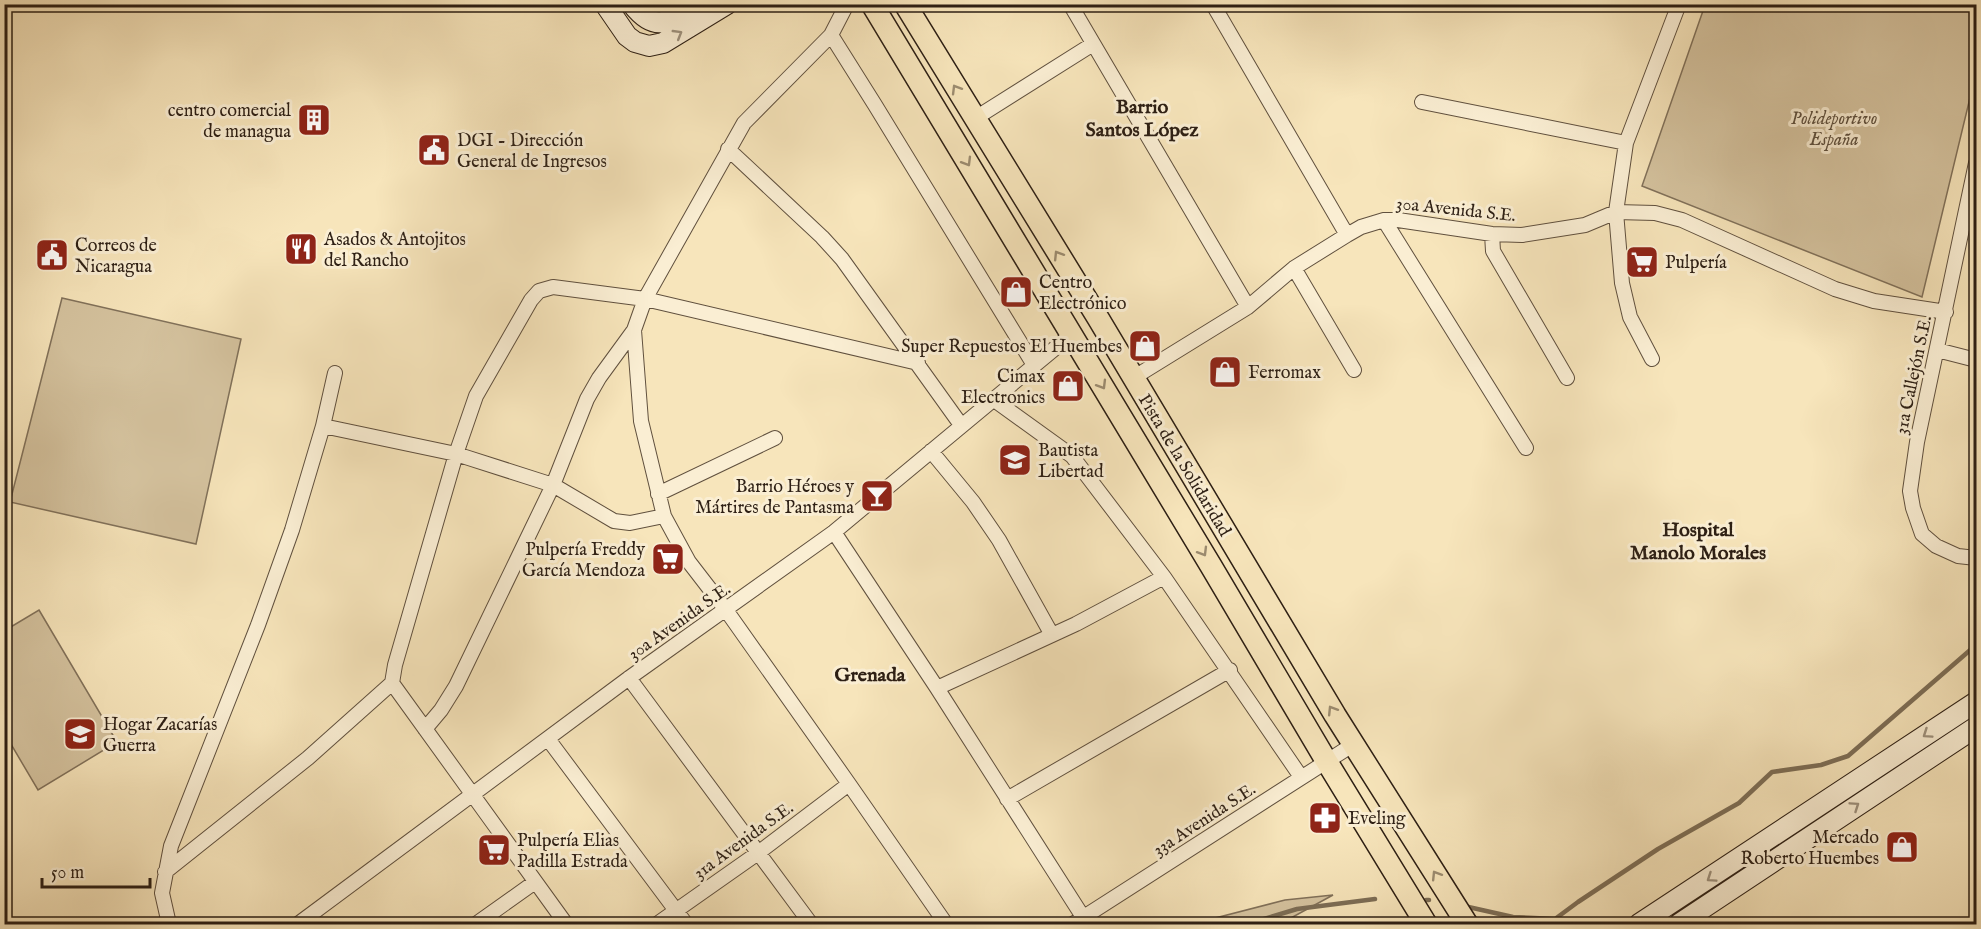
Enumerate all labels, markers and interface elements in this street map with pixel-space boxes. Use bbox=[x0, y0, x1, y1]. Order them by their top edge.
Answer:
one-way arrow bbox=[672, 29, 683, 41]
one-way arrow bbox=[951, 85, 963, 95]
district label: Barrio Santos López bbox=[1086, 95, 1199, 143]
place label: centro comercial de managua bbox=[168, 100, 291, 144]
building icon: centro comercial de managua bbox=[296, 102, 332, 138]
park label: Polideportivo España bbox=[1791, 108, 1877, 152]
place label: DGI - Dirección General de Ingresos bbox=[457, 130, 607, 174]
public building icon: DGI - Dirección General de Ingresos bbox=[416, 132, 452, 168]
one-way arrow bbox=[960, 156, 971, 166]
street label: 30a Avenida S.E. bbox=[1395, 193, 1517, 228]
place label: Asados & Antojitos del Rancho bbox=[323, 229, 466, 273]
restaurant icon: Asados & Antojitos del Rancho bbox=[283, 231, 319, 267]
place label: Correos de Nicaragua bbox=[75, 235, 157, 279]
public building icon: Correos de Nicaragua bbox=[34, 237, 70, 273]
supermarket icon: Pulpería bbox=[1624, 244, 1660, 280]
one-way arrow bbox=[1054, 251, 1066, 261]
place label: Pulpería bbox=[1665, 252, 1727, 275]
place label: Centro Electrónico bbox=[1039, 272, 1127, 316]
shop icon: Centro Electrónico bbox=[998, 274, 1034, 310]
street label: 31a Callejón S.E. bbox=[1891, 314, 1938, 437]
shop icon: Super Repuestos El Huembes bbox=[1127, 328, 1163, 364]
place label: Super Repuestos El Huembes bbox=[901, 336, 1122, 359]
shop icon: Ferromax bbox=[1207, 354, 1243, 390]
place label: Ferromax bbox=[1248, 362, 1321, 385]
place label: Cimax Electronics bbox=[961, 366, 1045, 410]
shop icon: Cimax Electronics bbox=[1050, 368, 1086, 404]
one-way arrow bbox=[1094, 379, 1106, 389]
street label: Pista de la Solidaridad bbox=[1132, 390, 1236, 542]
place label: Bautista Libertad bbox=[1038, 440, 1104, 484]
school or university icon: Bautista Libertad bbox=[997, 442, 1033, 478]
place label: Barrio Héroes y Mártires de Pantasma bbox=[695, 476, 854, 520]
bar icon: Barrio Héroes y Mártires de Pantasma bbox=[859, 478, 895, 514]
district label: Hospital Manolo Morales bbox=[1630, 518, 1766, 566]
place label: Pulpería Freddy García Mendoza bbox=[522, 539, 645, 583]
supermarket icon: Pulpería Freddy García Mendoza bbox=[650, 541, 686, 577]
one-way arrow bbox=[1195, 546, 1207, 556]
street label: 30a Avenida S.E. bbox=[624, 578, 736, 666]
district label: Grenada bbox=[834, 663, 906, 688]
one-way arrow bbox=[1327, 706, 1339, 716]
place label: Hogar Zacarías Guerra bbox=[103, 714, 217, 758]
school or university icon: Hogar Zacarías Guerra bbox=[62, 716, 98, 752]
one-way arrow bbox=[1923, 727, 1934, 738]
street label: 33a Avenida S.E. bbox=[1149, 778, 1261, 862]
street label: 31a Avenida S.E. bbox=[689, 797, 798, 885]
pharmacy icon: Eveling bbox=[1307, 800, 1343, 836]
one-way arrow bbox=[1848, 802, 1859, 813]
place label: Eveling bbox=[1348, 808, 1406, 831]
place label: Mercado Roberto Huembes bbox=[1741, 827, 1879, 871]
shop icon: Mercado Roberto Huembes bbox=[1884, 829, 1920, 865]
place label: Pulpería Elias Padilla Estrada bbox=[517, 830, 628, 874]
supermarket icon: Pulpería Elias Padilla Estrada bbox=[476, 832, 512, 868]
scale bar bbox=[42, 851, 150, 889]
text: 50 m bbox=[51, 862, 84, 885]
one-way arrow bbox=[1707, 870, 1717, 882]
one-way arrow bbox=[1431, 871, 1443, 881]

